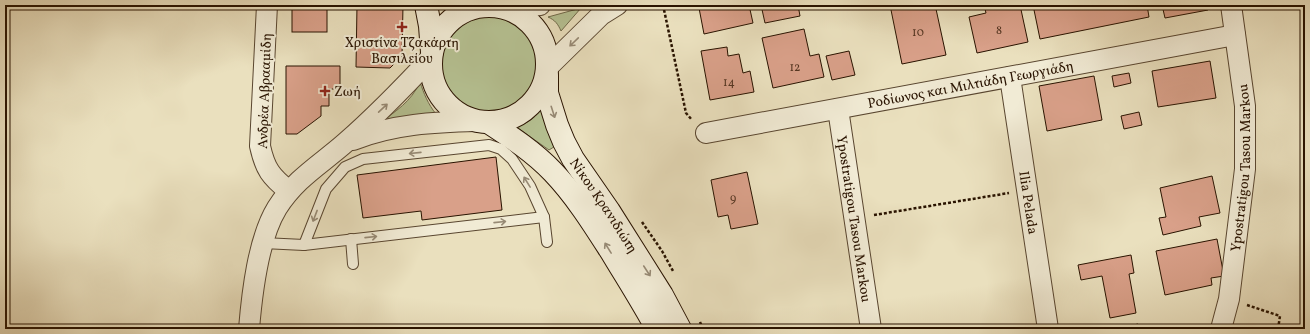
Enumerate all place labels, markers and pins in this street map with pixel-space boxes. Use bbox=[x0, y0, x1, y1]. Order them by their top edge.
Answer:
marker: Χριστίνα Τζακάρτη Βασιλείου bbox=[397, 22, 407, 32]
place label: Χριστίνα Τζακάρτη Βασιλείου bbox=[345, 34, 459, 69]
place label: Ζωή bbox=[334, 83, 361, 102]
marker: Ζωή bbox=[319, 85, 331, 97]

